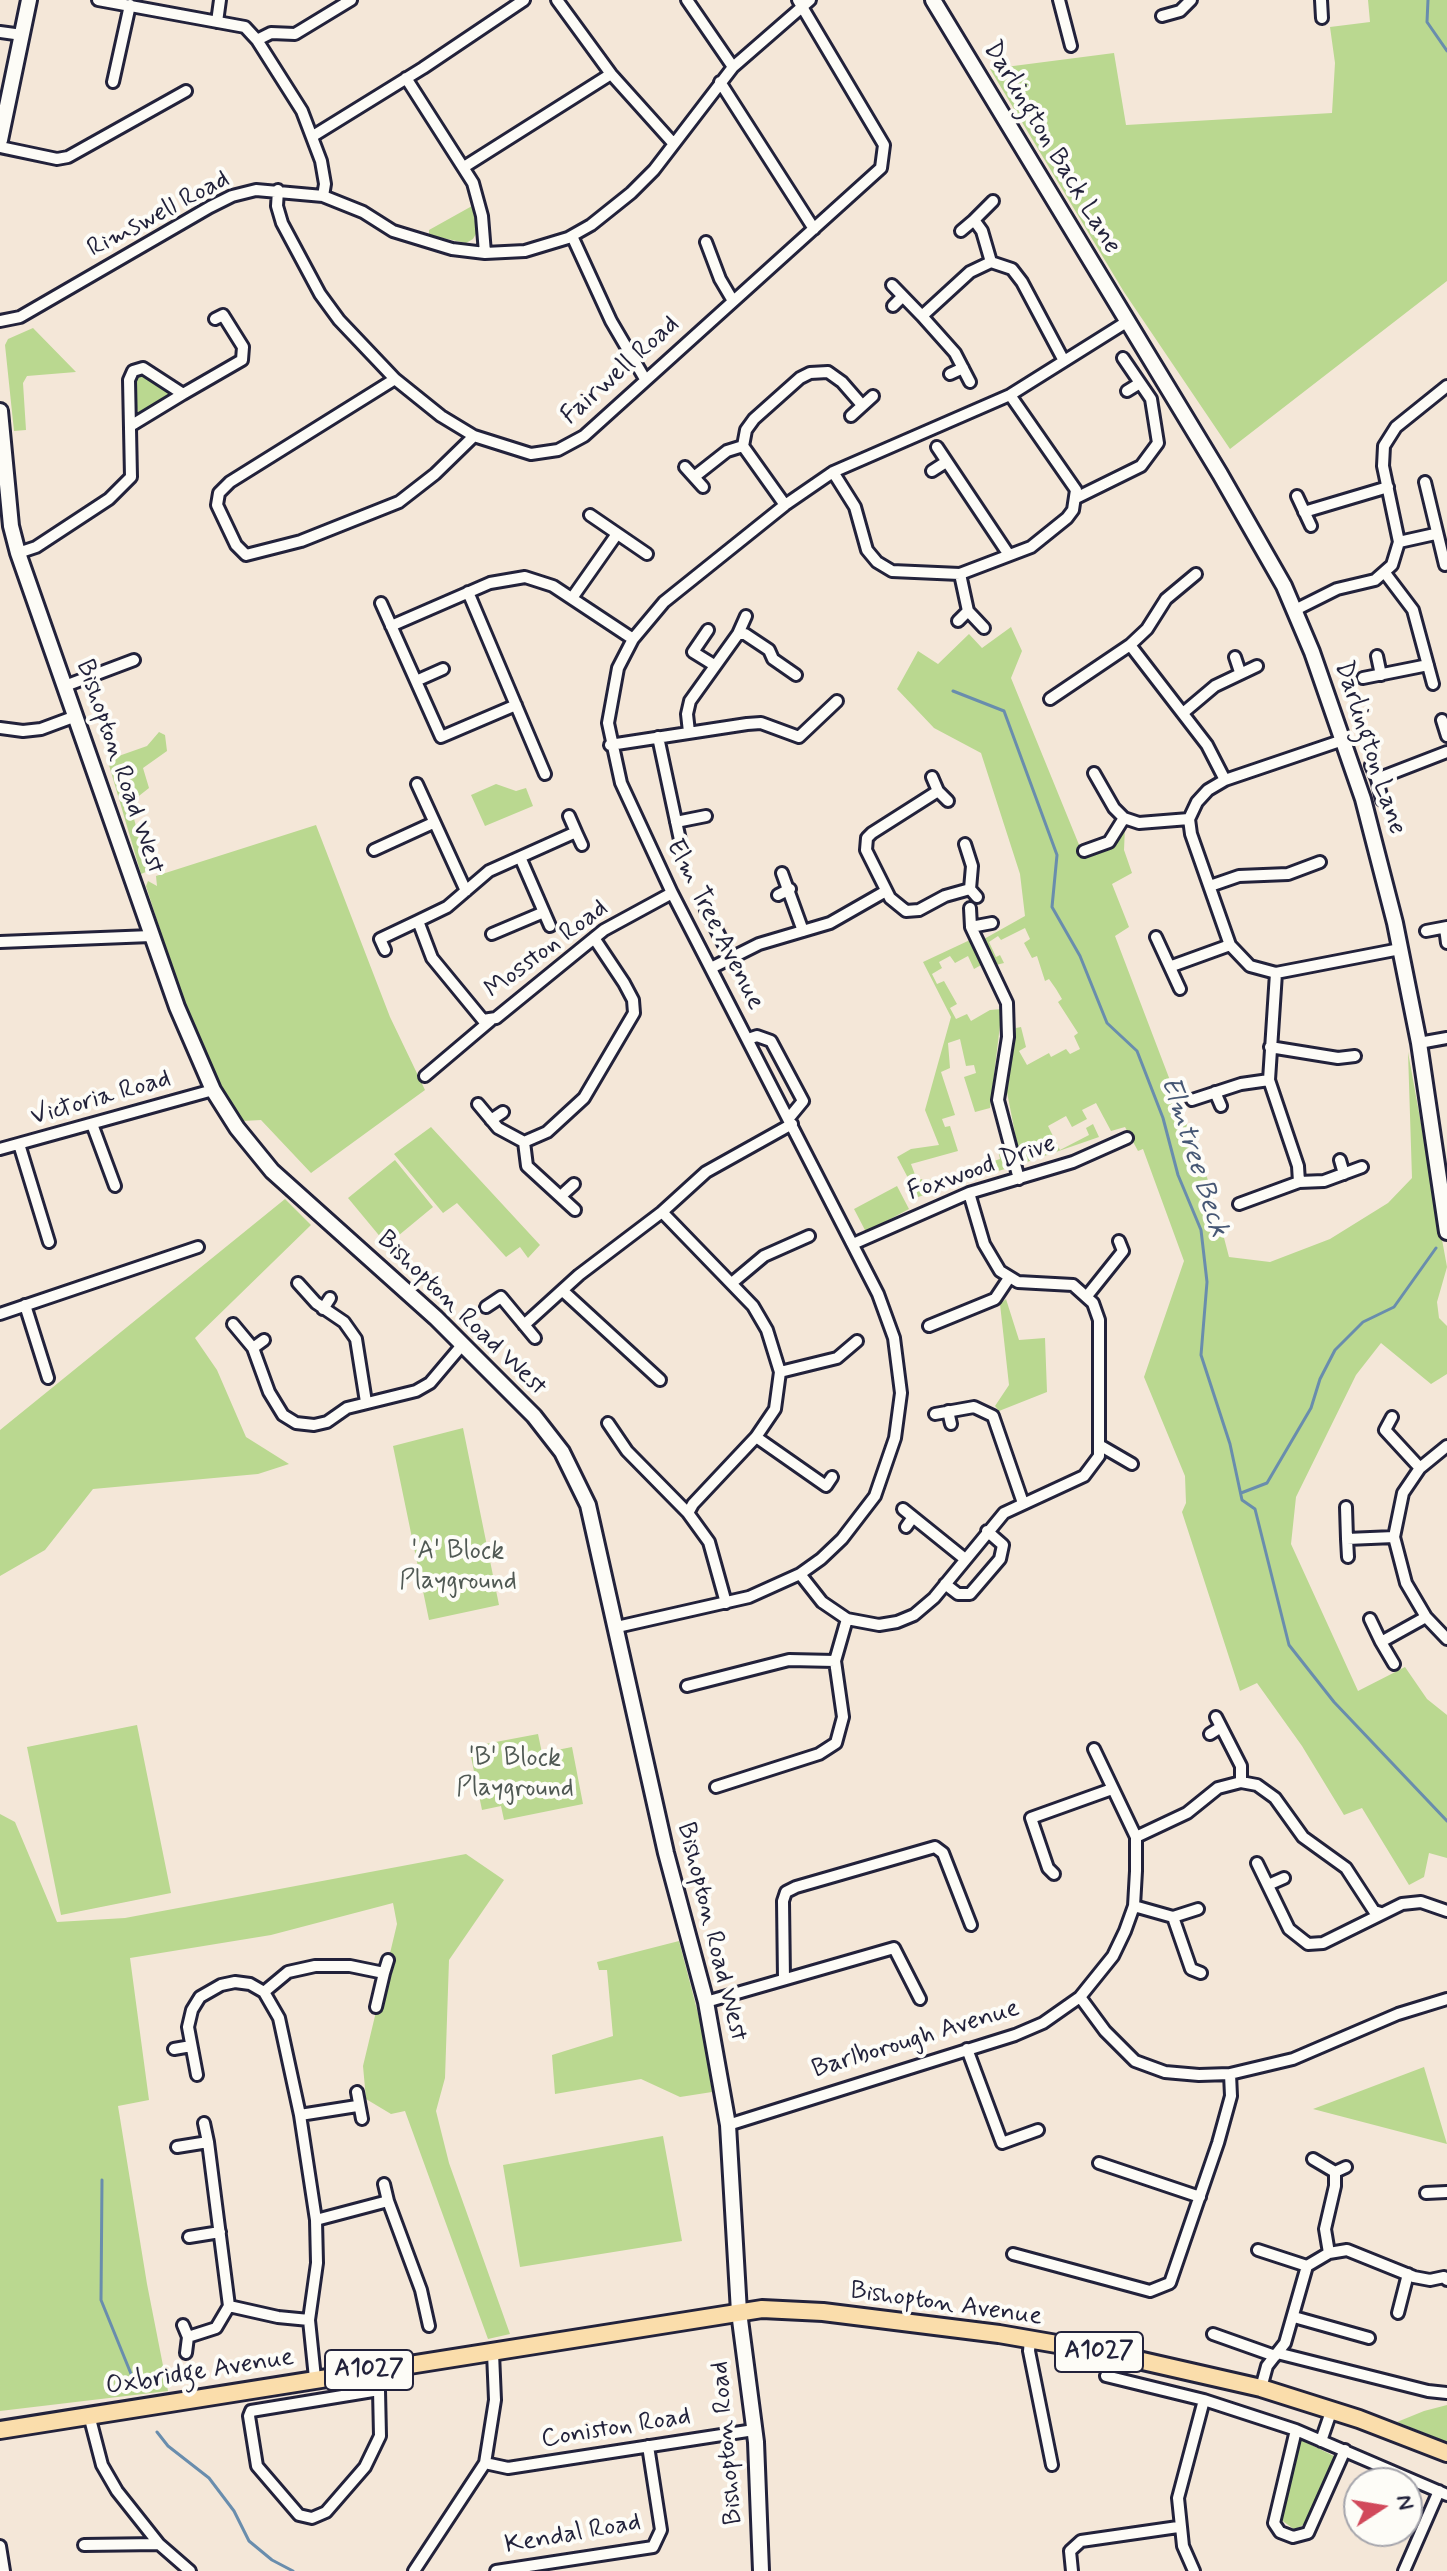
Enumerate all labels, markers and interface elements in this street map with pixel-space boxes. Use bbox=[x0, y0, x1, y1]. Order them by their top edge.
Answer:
street label: Darlington Back Lane bbox=[975, 36, 1127, 260]
street label: Rimswell Road bbox=[83, 165, 235, 265]
street label: Fairwell Road bbox=[556, 310, 686, 432]
street label: Bishopton Road West bbox=[68, 656, 170, 878]
street label: Darlington Lane bbox=[1326, 657, 1412, 839]
street label: Elm Tree Avenue bbox=[658, 835, 770, 1015]
street label: Mosston Road bbox=[479, 894, 615, 1006]
street label: Victoria Road bbox=[27, 1064, 175, 1134]
water label: Elmtree Beck bbox=[1151, 1073, 1235, 1241]
street label: Foxwood Drive bbox=[904, 1129, 1060, 1209]
street label: Bishopton Road West bbox=[369, 1225, 553, 1403]
park label: 'A' Block Playground bbox=[399, 1537, 517, 1598]
park label: 'B' Block Playground bbox=[456, 1744, 574, 1806]
street label: Bishopton Road West bbox=[669, 1819, 753, 2045]
street label: Barlborough Avenue bbox=[809, 1994, 1023, 2086]
street label: Bishopton Avenue bbox=[848, 2276, 1044, 2334]
road number: A1027 bbox=[1055, 2332, 1143, 2372]
street label: Oxbridge Avenue bbox=[104, 2343, 296, 2403]
road number: A1027 bbox=[325, 2350, 413, 2390]
street label: Bishopton Road bbox=[705, 2360, 751, 2526]
street label: Coniston Road bbox=[539, 2402, 693, 2456]
north arrow bbox=[1343, 2467, 1423, 2547]
text: N bbox=[1389, 2492, 1420, 2513]
street label: Kendal Road bbox=[503, 2508, 643, 2562]

